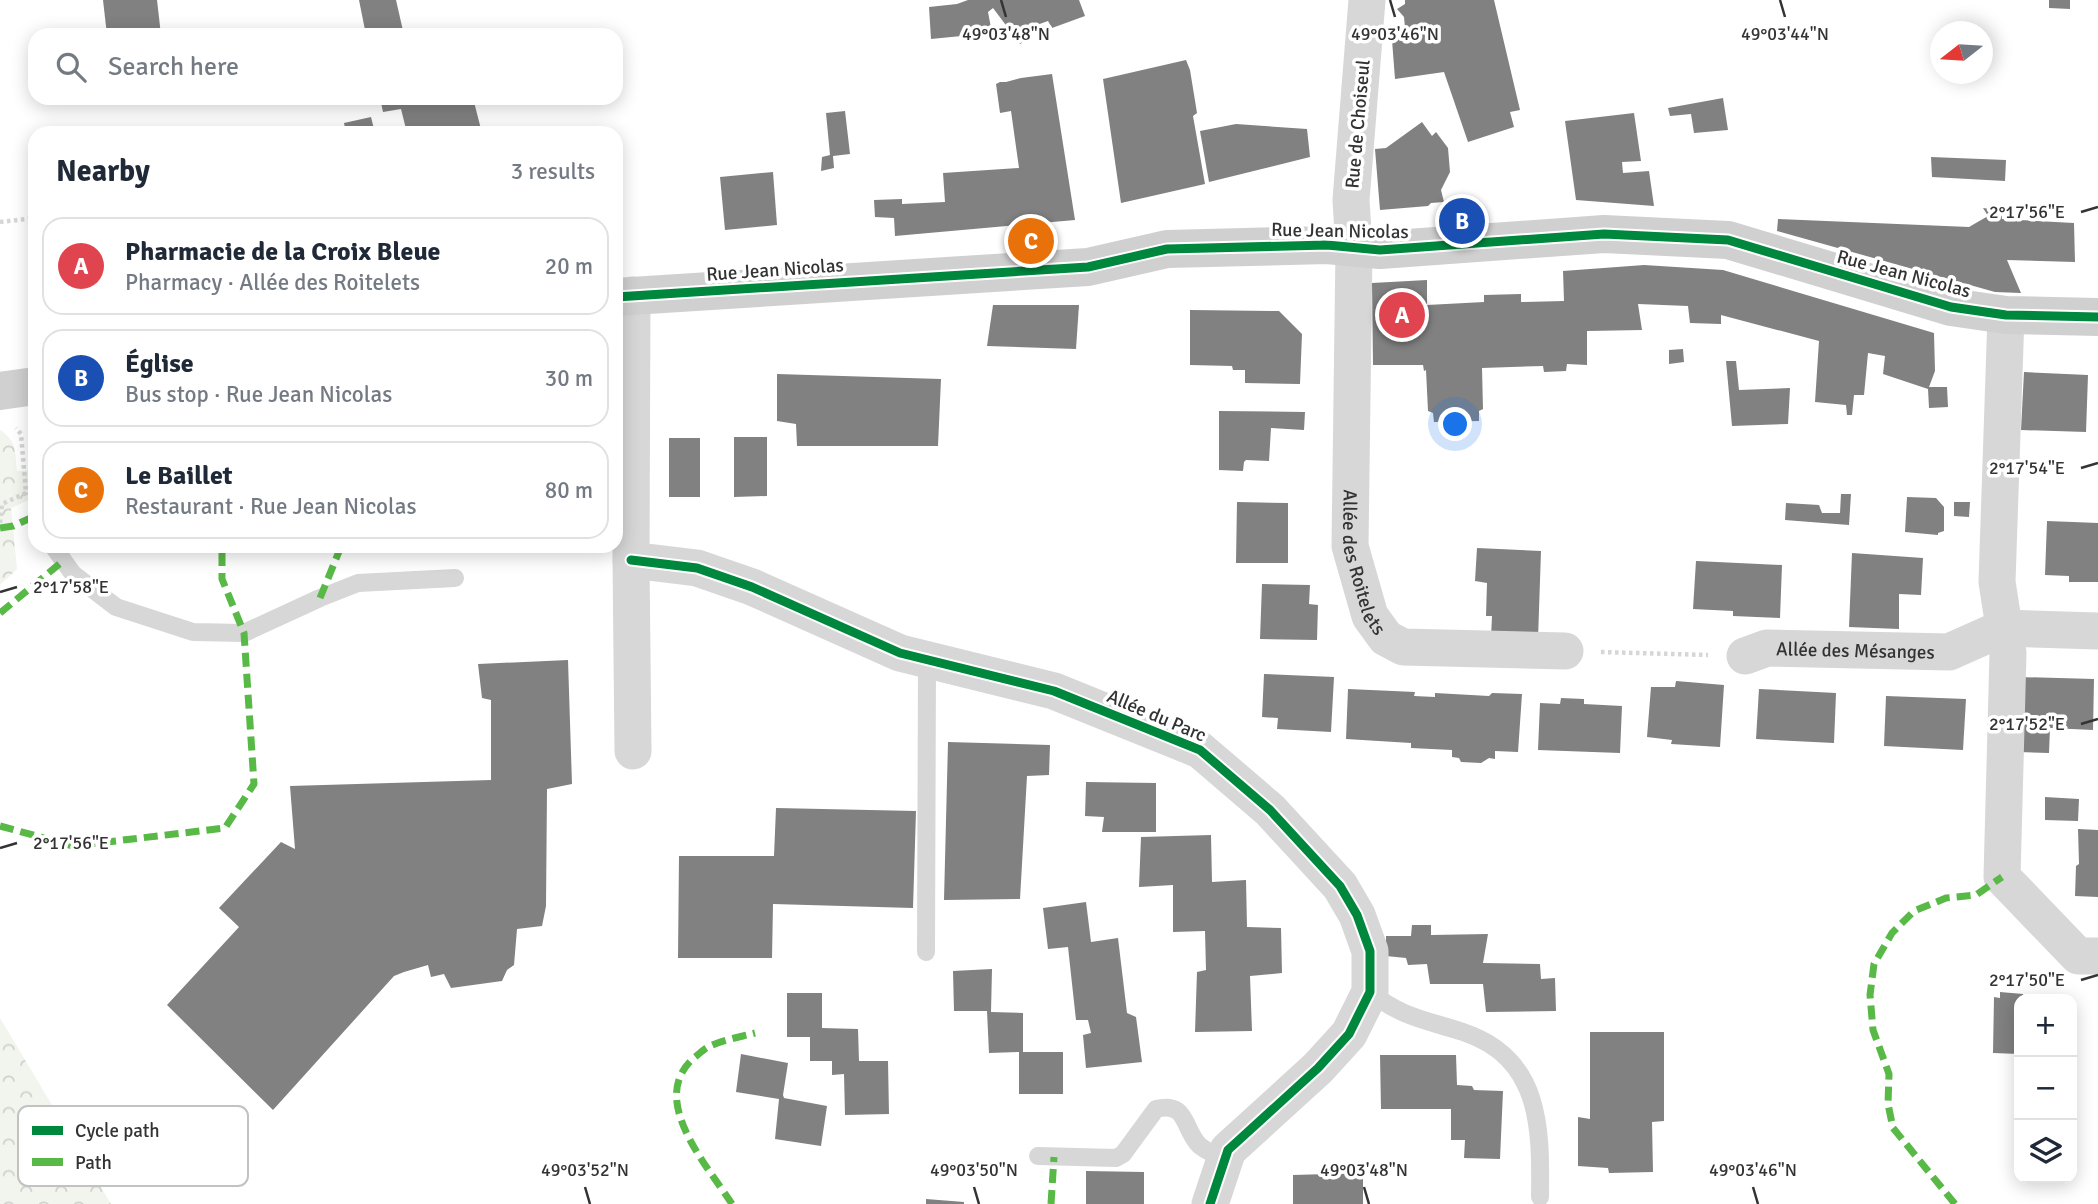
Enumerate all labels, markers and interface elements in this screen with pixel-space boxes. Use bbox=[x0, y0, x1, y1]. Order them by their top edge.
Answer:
north arrow bbox=[1930, 21, 1993, 84]
text: 49°03'48"N bbox=[962, 23, 1050, 45]
text: 49°03'46"N bbox=[1351, 23, 1439, 45]
text: 49°03'44"N bbox=[1741, 23, 1829, 45]
search box bbox=[28, 28, 623, 105]
icon: search bbox=[52, 48, 90, 86]
text: Search here bbox=[108, 51, 239, 83]
street label: Rue de Choiseul bbox=[1340, 59, 1376, 190]
text: Nearby bbox=[56, 153, 150, 190]
text: 3 results bbox=[511, 157, 595, 186]
pin: B bbox=[1439, 195, 1485, 247]
text: 2°17'56"E bbox=[1989, 201, 2065, 223]
pin: C bbox=[1008, 215, 1054, 267]
street label: Rue Jean Nicolas bbox=[1271, 218, 1409, 244]
text: Pharmacie de la Croix Bleue bbox=[125, 236, 441, 268]
street label: Rue Jean Nicolas bbox=[1834, 245, 1973, 303]
text: A bbox=[74, 252, 88, 281]
text: 20 m bbox=[545, 252, 593, 281]
street label: Rue Jean Nicolas bbox=[706, 253, 845, 287]
text: Pharmacy · Allée des Roitelets bbox=[125, 268, 420, 297]
pin: A bbox=[1379, 289, 1425, 341]
text: Église bbox=[125, 348, 194, 380]
text: B bbox=[74, 364, 88, 393]
text: 30 m bbox=[545, 364, 593, 393]
text: Bus stop · Rue Jean Nicolas bbox=[125, 380, 392, 409]
your location bbox=[1438, 407, 1472, 441]
text: 2°17'54"E bbox=[1989, 457, 2065, 479]
text: Le Baillet bbox=[125, 460, 233, 492]
text: C bbox=[74, 476, 88, 505]
text: 80 m bbox=[545, 476, 593, 505]
street label: Allée des Roitelets bbox=[1337, 489, 1391, 640]
text: Restaurant · Rue Jean Nicolas bbox=[125, 492, 417, 521]
text: 2°17'58"E bbox=[33, 576, 109, 598]
street label: Allée des Mésanges bbox=[1776, 637, 1935, 665]
street label: Allée du Parc bbox=[1103, 684, 1210, 748]
text: 2°17'52"E bbox=[1989, 713, 2065, 735]
text: 2°17'56"E bbox=[33, 832, 109, 854]
text: 2°17'50"E bbox=[1989, 969, 2065, 991]
map controls bbox=[2014, 994, 2077, 1183]
button: + bbox=[2014, 994, 2077, 1057]
button: − bbox=[2014, 1057, 2077, 1120]
legend bbox=[18, 1106, 248, 1186]
text: Cycle path bbox=[75, 1119, 160, 1143]
button: layers bbox=[2014, 1120, 2077, 1183]
text: Path bbox=[75, 1151, 112, 1175]
text: 49°03'52"N bbox=[541, 1159, 629, 1181]
text: 49°03'50"N bbox=[930, 1159, 1018, 1181]
text: 49°03'48"N bbox=[1320, 1159, 1408, 1181]
text: 49°03'46"N bbox=[1709, 1159, 1797, 1181]

